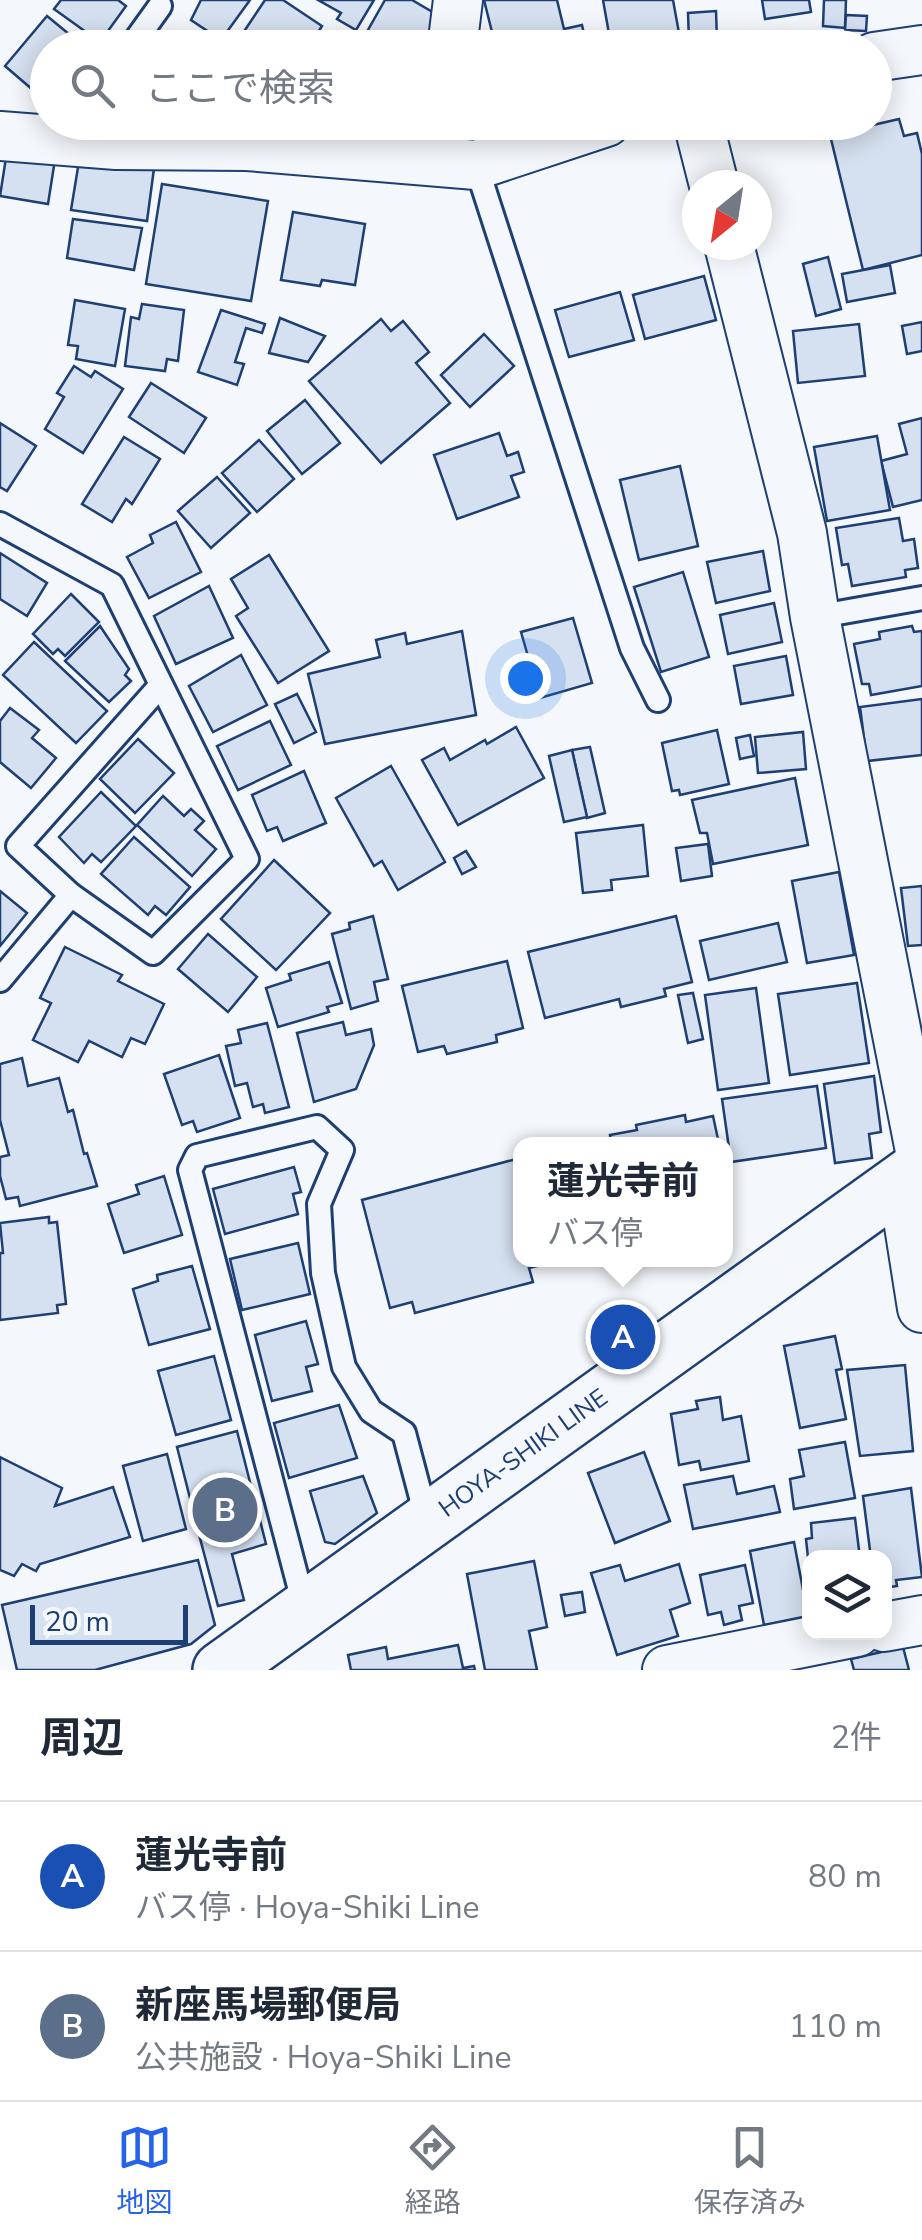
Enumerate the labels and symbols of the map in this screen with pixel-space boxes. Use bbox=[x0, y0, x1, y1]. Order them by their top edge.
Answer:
north arrow bbox=[682, 170, 772, 260]
your location bbox=[500, 653, 551, 704]
pin: A bbox=[590, 1300, 656, 1374]
street label: HOYA-SHIKI LINE bbox=[432, 1381, 615, 1525]
pin: B bbox=[192, 1472, 258, 1548]
scale bar bbox=[30, 1600, 188, 1644]

